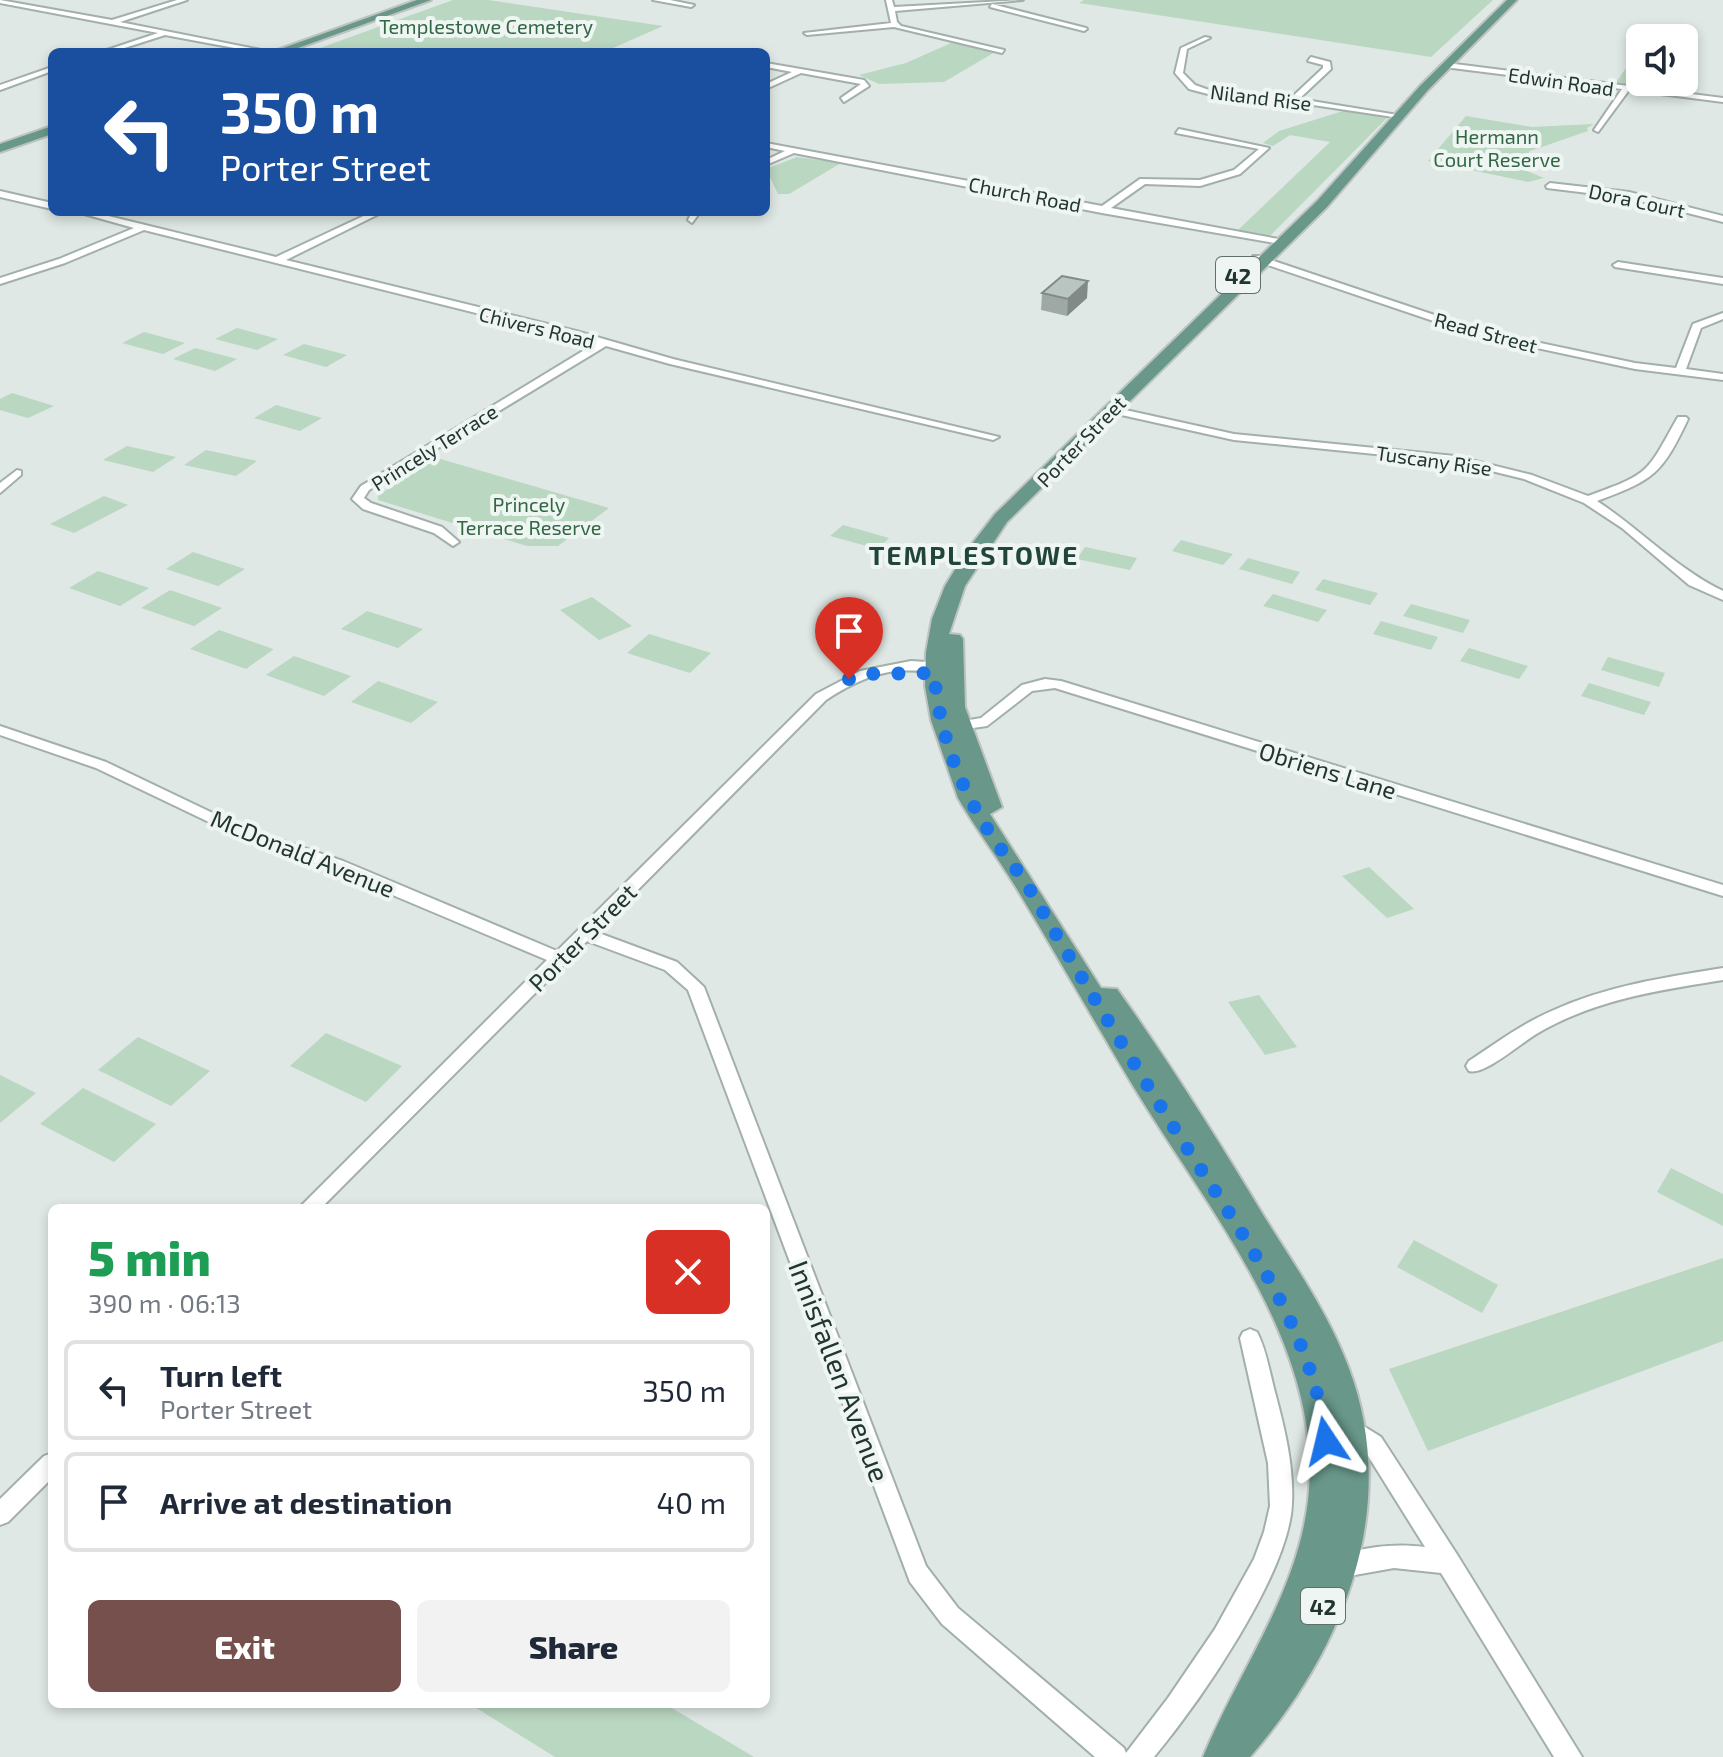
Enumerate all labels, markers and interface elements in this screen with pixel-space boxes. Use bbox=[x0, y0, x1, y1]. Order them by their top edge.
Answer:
park label: Templestowe Cemetery bbox=[379, 14, 593, 38]
map controls bbox=[1626, 24, 1698, 96]
button: sound bbox=[1626, 24, 1698, 96]
street label: Edwin Road bbox=[1507, 62, 1615, 100]
text: 350 m bbox=[220, 77, 379, 144]
street label: Niland Rise bbox=[1209, 79, 1313, 115]
icon: left bbox=[88, 80, 192, 184]
park label: Hermann Court Reserve bbox=[1433, 124, 1561, 171]
text: Porter Street bbox=[220, 145, 431, 188]
street label: Church Road bbox=[967, 171, 1083, 217]
street label: Dora Court bbox=[1587, 178, 1688, 222]
road number: 42 bbox=[1216, 257, 1260, 293]
street label: Chivers Road bbox=[477, 301, 597, 353]
street label: Read Street bbox=[1432, 307, 1540, 357]
street label: Porter Street bbox=[1032, 390, 1131, 491]
street label: Princely Terrace bbox=[367, 399, 501, 495]
street label: Tuscany Rise bbox=[1375, 440, 1493, 480]
park label: Princely Terrace Reserve bbox=[456, 492, 602, 539]
district label: TEMPLESTOWE bbox=[869, 539, 1079, 570]
pin bbox=[815, 597, 883, 679]
icon: arrive bbox=[827, 609, 871, 653]
street label: Obriens Lane bbox=[1256, 735, 1400, 805]
street label: McDonald Avenue bbox=[207, 803, 399, 903]
street label: Porter Street bbox=[522, 877, 642, 997]
text: 5 min bbox=[88, 1228, 211, 1286]
button: close bbox=[646, 1230, 730, 1314]
street label: Innisfallen Avenue bbox=[782, 1255, 898, 1487]
text: 390 m · 06:13 bbox=[88, 1287, 241, 1318]
text: Turn left bbox=[160, 1357, 282, 1393]
icon: left bbox=[92, 1368, 136, 1412]
text: 350 m bbox=[642, 1372, 726, 1408]
text: Porter Street bbox=[160, 1393, 312, 1424]
position arrow bbox=[1284, 1399, 1368, 1483]
icon: arrive bbox=[92, 1480, 136, 1524]
text: Arrive at destination bbox=[160, 1484, 452, 1520]
text: 40 m bbox=[656, 1484, 726, 1520]
road number: 42 bbox=[1301, 1588, 1345, 1624]
button: Exit bbox=[88, 1600, 401, 1692]
button: Share bbox=[417, 1600, 730, 1692]

